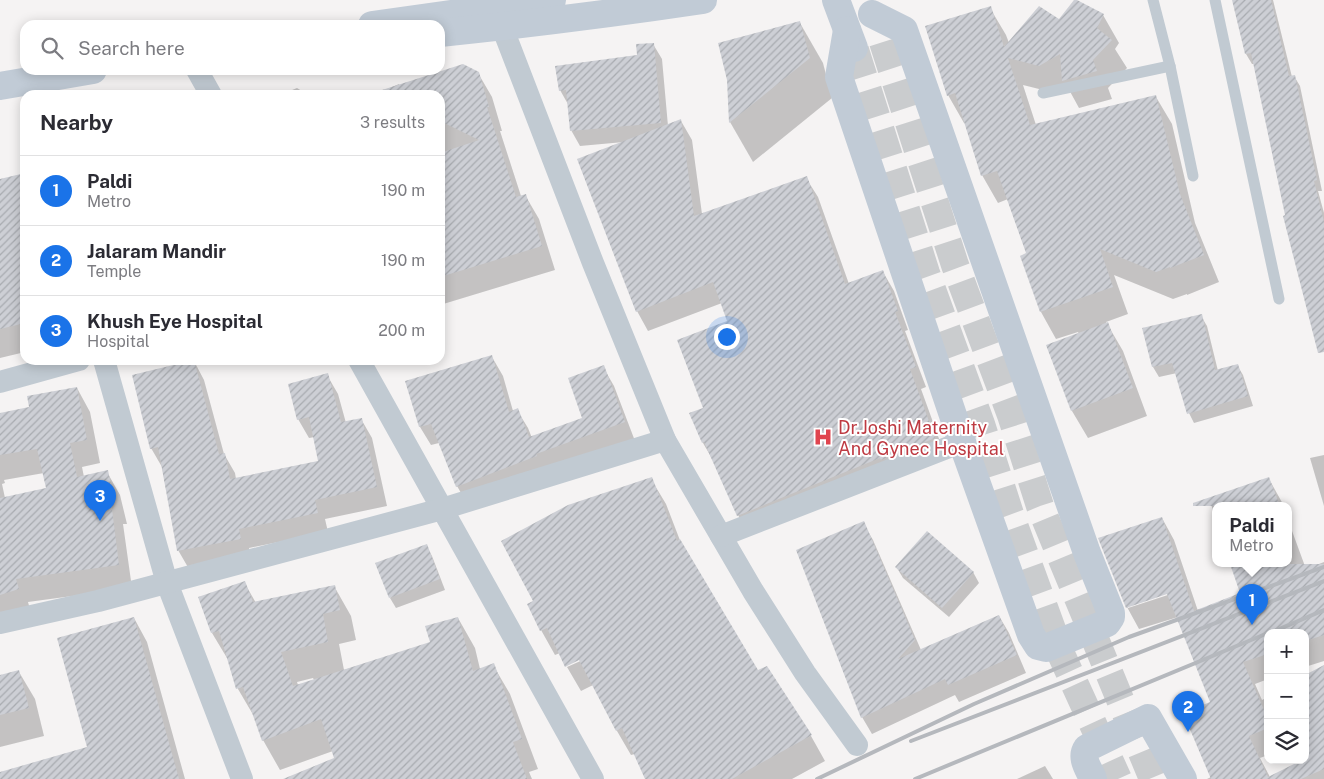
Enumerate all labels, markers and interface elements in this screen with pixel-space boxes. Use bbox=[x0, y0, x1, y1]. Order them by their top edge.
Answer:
search box bbox=[20, 20, 445, 75]
icon: search bbox=[38, 34, 66, 62]
text: Search here bbox=[78, 37, 185, 59]
text: Nearby bbox=[40, 110, 113, 135]
text: 3 results bbox=[360, 113, 425, 132]
text: Paldi bbox=[87, 170, 132, 192]
text: 1 bbox=[53, 181, 59, 200]
text: 190 m bbox=[381, 181, 425, 200]
text: Metro bbox=[87, 192, 131, 211]
text: Jalaram Mandir bbox=[87, 240, 226, 262]
text: 2 bbox=[51, 251, 61, 270]
text: 190 m bbox=[381, 251, 425, 270]
text: Temple bbox=[87, 262, 141, 281]
text: Khush Eye Hospital bbox=[87, 310, 263, 332]
text: 3 bbox=[51, 321, 61, 340]
text: 200 m bbox=[378, 321, 425, 340]
your location bbox=[714, 324, 740, 350]
text: Hospital bbox=[87, 332, 150, 351]
place label: Dr.Joshi Maternity And Gynec Hospital bbox=[838, 417, 1004, 459]
hospital icon: Dr.Joshi Maternity And Gynec Hospital bbox=[812, 426, 834, 448]
pin: 3 bbox=[84, 480, 116, 521]
popup bbox=[1212, 502, 1292, 567]
text: Paldi bbox=[1229, 514, 1275, 536]
text: Metro bbox=[1229, 536, 1274, 555]
pin: 1 bbox=[1236, 584, 1268, 625]
map controls bbox=[1264, 629, 1309, 764]
button: + bbox=[1264, 629, 1309, 674]
button: − bbox=[1264, 674, 1309, 719]
pin: 2 bbox=[1172, 691, 1204, 732]
button: layers bbox=[1264, 719, 1309, 764]

